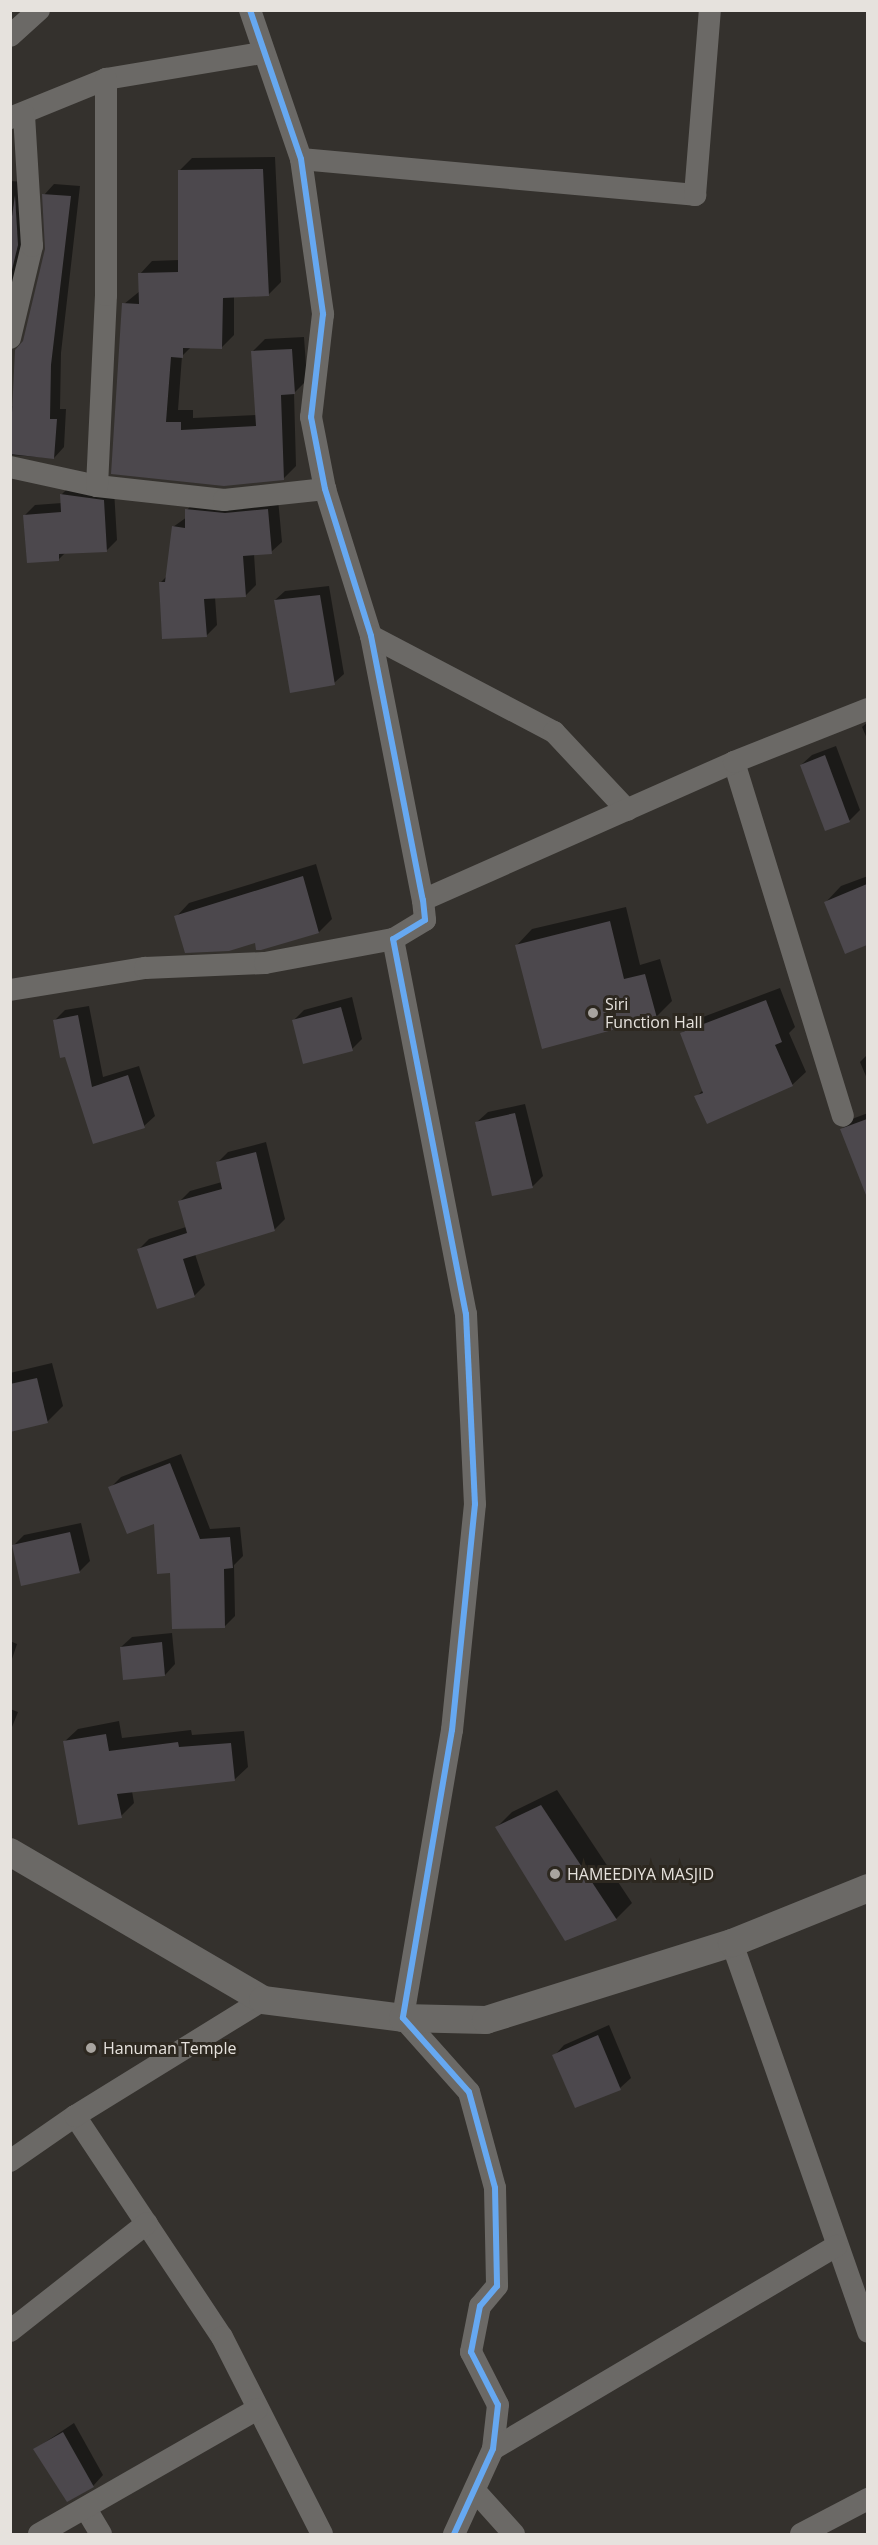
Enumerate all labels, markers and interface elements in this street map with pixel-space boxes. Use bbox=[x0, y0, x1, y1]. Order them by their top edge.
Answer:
place label: Siri Function Hall bbox=[605, 994, 703, 1032]
marker: Siri Function Hall bbox=[586, 1006, 600, 1020]
place label: HAMEEDIYA MASJID bbox=[567, 1864, 714, 1884]
marker: HAMEEDIYA MASJID bbox=[548, 1867, 562, 1881]
place label: Hanuman Temple bbox=[103, 2038, 236, 2058]
marker: Hanuman Temple bbox=[84, 2041, 98, 2055]

